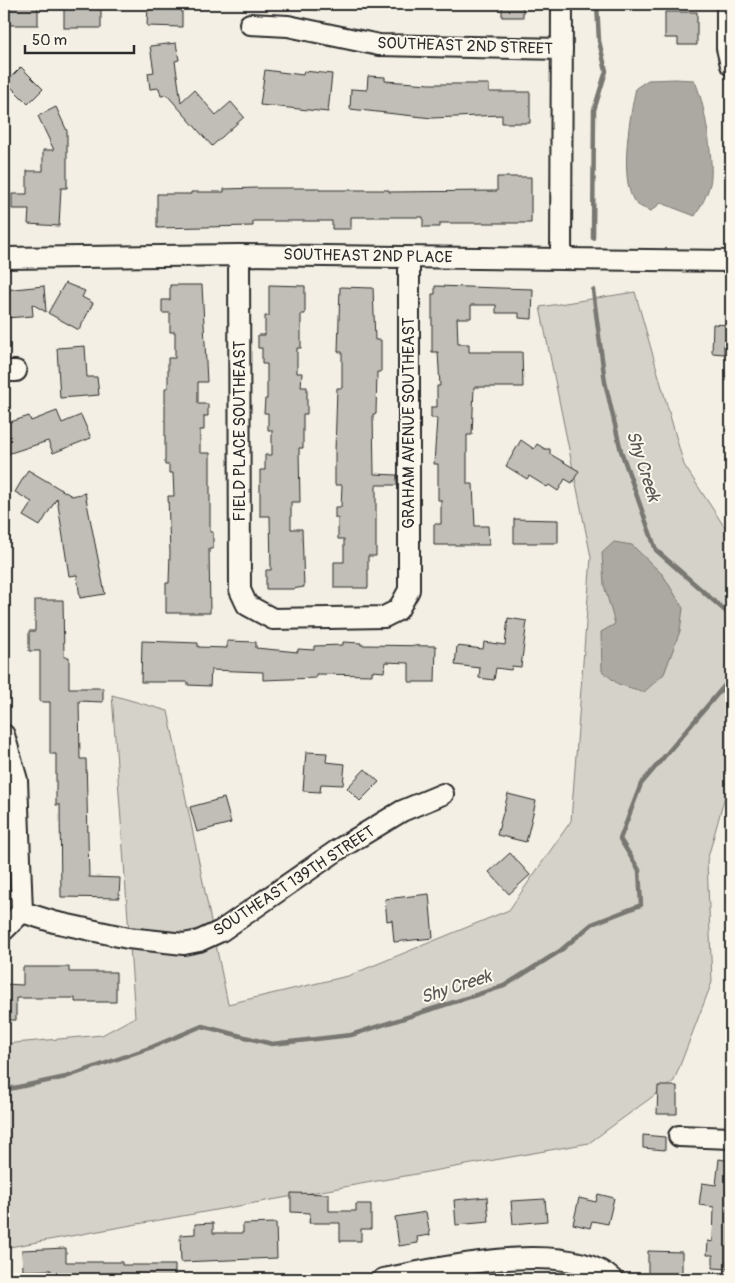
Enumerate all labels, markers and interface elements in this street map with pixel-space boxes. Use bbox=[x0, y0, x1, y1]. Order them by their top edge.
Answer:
scale bar bbox=[25, 22, 134, 54]
text: 50 m bbox=[32, 31, 67, 50]
street label: SOUTHEAST 2ND STREET bbox=[377, 33, 553, 59]
street label: SOUTHEAST 2ND PLACE bbox=[283, 245, 453, 267]
street label: GRAHAM AVENUE SOUTHEAST bbox=[399, 317, 419, 529]
street label: FIELD PLACE SOUTHEAST bbox=[230, 340, 250, 521]
water label: Shy Creek bbox=[621, 428, 666, 506]
street label: SOUTHEAST 139TH STREET bbox=[210, 821, 379, 941]
water label: Shy Creek bbox=[418, 964, 496, 1009]

